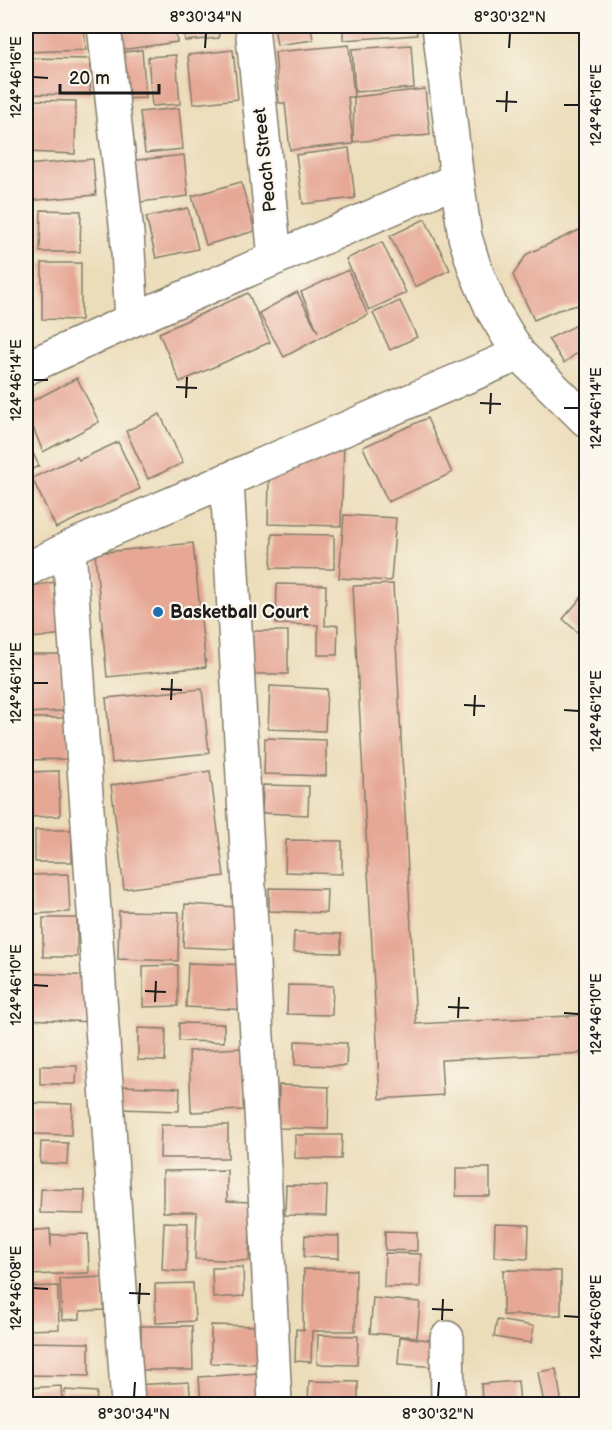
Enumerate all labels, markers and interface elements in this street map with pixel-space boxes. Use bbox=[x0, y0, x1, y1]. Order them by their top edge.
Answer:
text: 8°30'34"N bbox=[170, 8, 242, 27]
text: 8°30'32"N bbox=[474, 8, 546, 27]
text: 124°46'16"E bbox=[7, 36, 26, 118]
scale bar bbox=[60, 57, 159, 95]
text: 124°46'16"E bbox=[587, 64, 606, 146]
text: 20 m bbox=[69, 68, 110, 89]
street label: Peach Street bbox=[249, 106, 281, 213]
text: 124°46'14"E bbox=[7, 339, 26, 421]
text: 124°46'14"E bbox=[587, 367, 606, 449]
place label: Basketball Court bbox=[170, 602, 309, 623]
marker: Basketball Court bbox=[151, 605, 165, 619]
text: 124°46'12"E bbox=[7, 642, 26, 724]
text: 124°46'12"E bbox=[587, 670, 606, 752]
text: 124°46'10"E bbox=[7, 944, 26, 1026]
text: 124°46'10"E bbox=[587, 973, 606, 1055]
text: 124°46'08"E bbox=[7, 1246, 26, 1330]
text: 124°46'08"E bbox=[587, 1275, 606, 1359]
text: 8°30'34"N bbox=[98, 1405, 170, 1424]
text: 8°30'32"N bbox=[402, 1405, 474, 1424]

